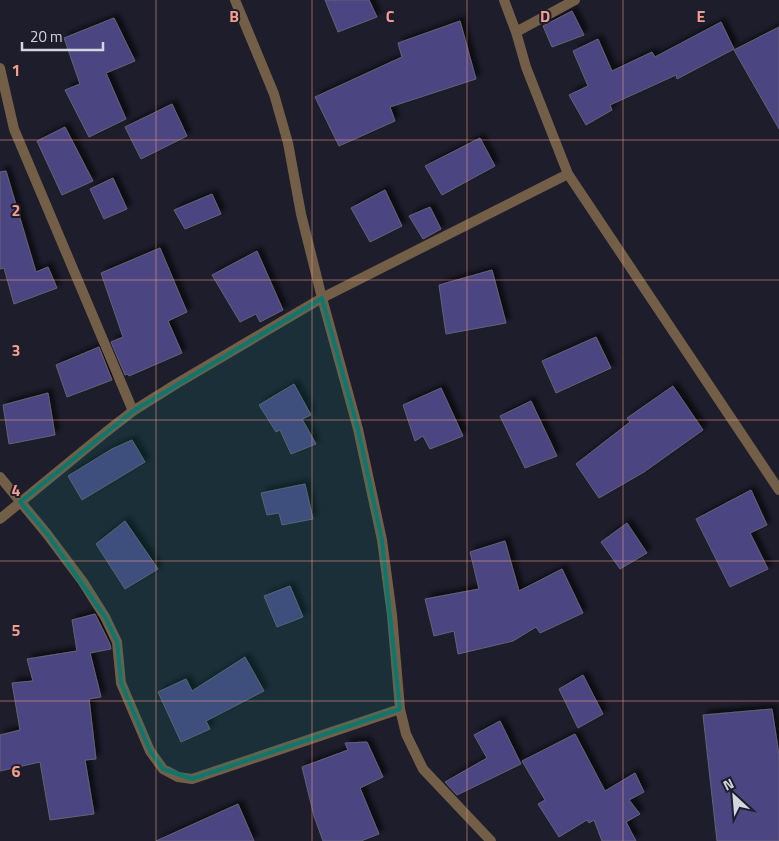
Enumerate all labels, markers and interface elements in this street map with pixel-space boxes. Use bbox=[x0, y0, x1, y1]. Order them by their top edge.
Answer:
text: B bbox=[229, 4, 239, 28]
text: C bbox=[386, 4, 395, 28]
text: D bbox=[540, 4, 550, 28]
text: E bbox=[697, 4, 706, 28]
scale bar bbox=[22, 20, 104, 52]
text: 20 m bbox=[30, 25, 63, 48]
text: 1 bbox=[12, 58, 20, 82]
text: 2 bbox=[12, 198, 20, 222]
text: 3 bbox=[12, 338, 20, 362]
text: 4 bbox=[12, 478, 21, 502]
text: 5 bbox=[12, 618, 21, 642]
text: 6 bbox=[12, 759, 21, 783]
north arrow bbox=[709, 771, 759, 821]
text: N bbox=[719, 772, 737, 795]

